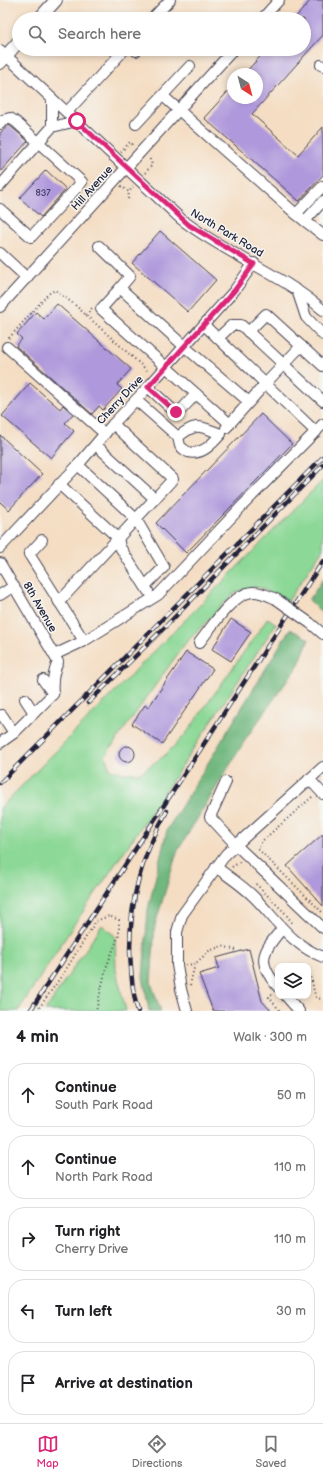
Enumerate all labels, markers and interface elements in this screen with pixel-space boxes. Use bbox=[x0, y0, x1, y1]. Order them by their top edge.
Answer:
search box bbox=[12, 12, 311, 56]
icon: search bbox=[26, 23, 48, 45]
text: Search here bbox=[58, 25, 141, 44]
north arrow bbox=[227, 68, 263, 104]
route start bbox=[68, 112, 86, 130]
street label: Hill Avenue bbox=[69, 163, 116, 213]
house number: 837 bbox=[35, 188, 51, 199]
street label: North Park Road bbox=[188, 206, 266, 260]
street label: Cherry Drive bbox=[94, 373, 146, 427]
route end bbox=[167, 403, 185, 421]
street label: 8th Avenue bbox=[20, 580, 60, 635]
map controls bbox=[275, 963, 311, 999]
button: layers bbox=[275, 963, 311, 999]
text: 4 min bbox=[16, 1027, 59, 1047]
text: Walk · 300 m bbox=[233, 1029, 307, 1045]
text: Continue bbox=[55, 1078, 117, 1097]
icon: ahead bbox=[17, 1084, 39, 1106]
text: 50 m bbox=[277, 1087, 306, 1103]
text: South Park Road bbox=[55, 1097, 153, 1113]
text: Continue bbox=[55, 1150, 117, 1169]
icon: ahead bbox=[17, 1156, 39, 1178]
text: 110 m bbox=[274, 1159, 306, 1175]
text: North Park Road bbox=[55, 1169, 153, 1185]
text: Turn right bbox=[55, 1222, 120, 1241]
icon: right bbox=[17, 1228, 39, 1250]
text: 110 m bbox=[274, 1231, 306, 1247]
text: Cherry Drive bbox=[55, 1241, 128, 1257]
icon: left bbox=[17, 1300, 39, 1322]
text: Turn left bbox=[55, 1302, 112, 1321]
text: 30 m bbox=[276, 1303, 306, 1319]
icon: arrive bbox=[17, 1372, 39, 1394]
text: Arrive at destination bbox=[55, 1374, 193, 1393]
tab: Map bbox=[37, 1433, 59, 1470]
tab: Directions bbox=[132, 1433, 182, 1470]
tab: Saved bbox=[256, 1433, 286, 1470]

